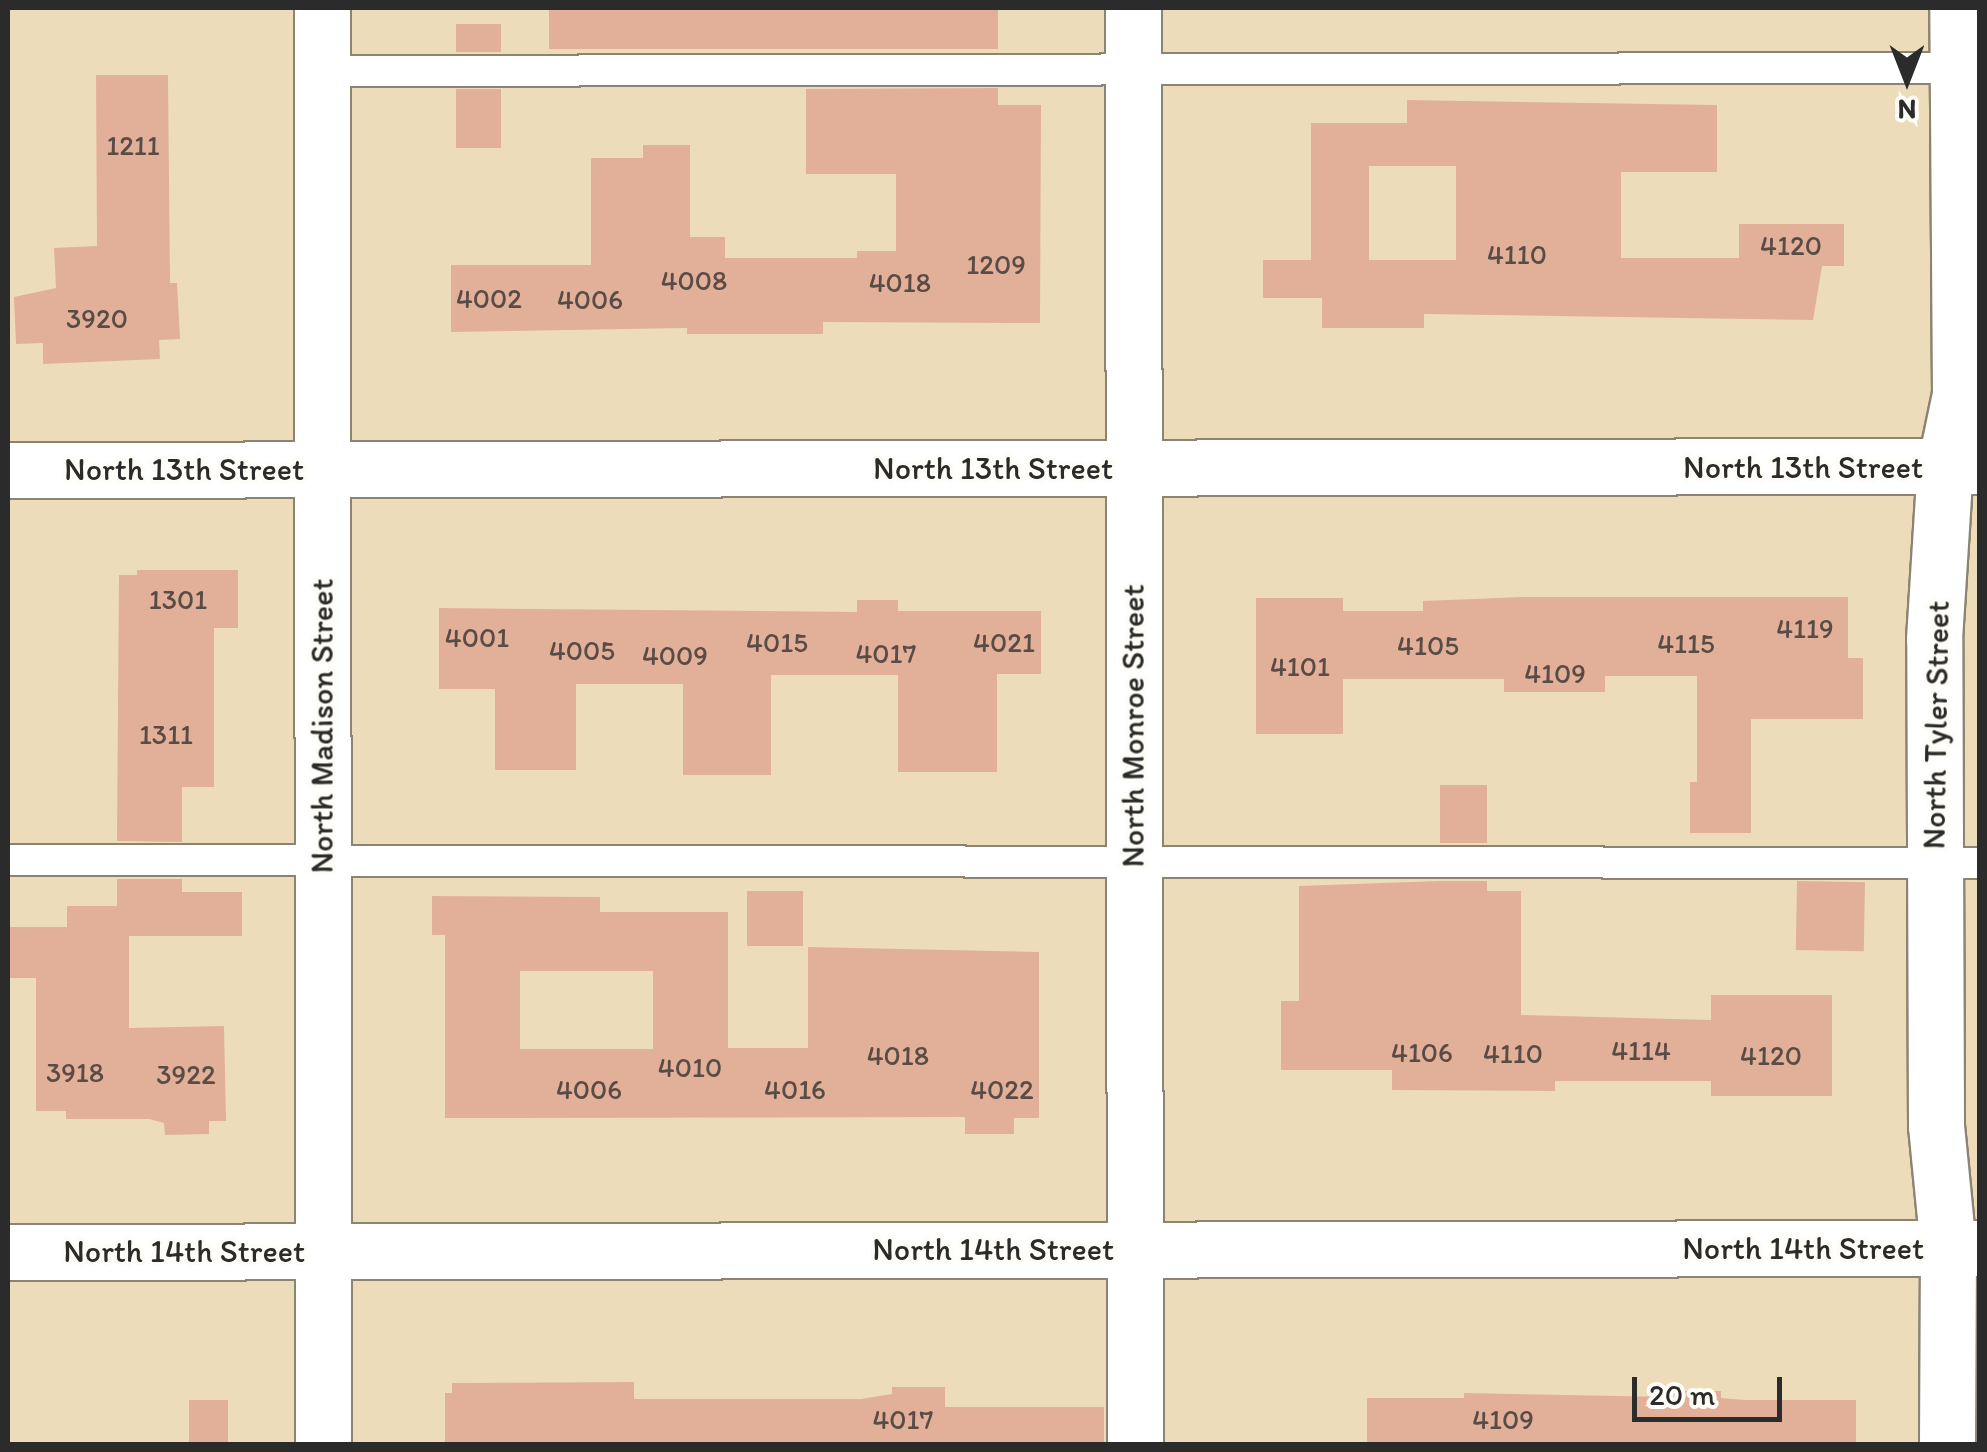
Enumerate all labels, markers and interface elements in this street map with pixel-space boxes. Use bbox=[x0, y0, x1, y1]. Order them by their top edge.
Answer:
north arrow bbox=[1857, 30, 1957, 130]
text: N bbox=[1898, 93, 1916, 127]
house number: 1211 bbox=[106, 128, 160, 162]
house number: 4120 bbox=[1760, 228, 1822, 262]
house number: 4110 bbox=[1487, 237, 1547, 271]
house number: 1209 bbox=[966, 247, 1026, 281]
house number: 4008 bbox=[661, 263, 727, 297]
house number: 4018 bbox=[869, 265, 931, 299]
house number: 4002 bbox=[456, 281, 522, 315]
house number: 4006 bbox=[557, 282, 623, 316]
house number: 3920 bbox=[66, 301, 128, 335]
street label: North 13th Street bbox=[1683, 448, 1923, 486]
street label: North 13th Street bbox=[873, 449, 1113, 487]
street label: North 13th Street bbox=[64, 450, 304, 488]
street label: North Madison Street bbox=[303, 579, 341, 873]
house number: 1301 bbox=[149, 582, 207, 616]
street label: North Monroe Street bbox=[1114, 585, 1152, 867]
street label: North Tyler Street bbox=[1915, 602, 1957, 848]
house number: 4119 bbox=[1776, 611, 1834, 645]
house number: 4001 bbox=[445, 620, 509, 654]
house number: 4015 bbox=[746, 625, 808, 659]
house number: 4021 bbox=[973, 625, 1035, 659]
house number: 4115 bbox=[1657, 626, 1715, 660]
house number: 4105 bbox=[1397, 628, 1459, 662]
house number: 4005 bbox=[549, 633, 615, 667]
house number: 4017 bbox=[856, 636, 916, 670]
house number: 4009 bbox=[642, 638, 708, 672]
house number: 4101 bbox=[1270, 649, 1330, 683]
house number: 4109 bbox=[1524, 656, 1586, 690]
house number: 1311 bbox=[139, 717, 193, 751]
house number: 4114 bbox=[1611, 1033, 1671, 1067]
house number: 4106 bbox=[1391, 1035, 1453, 1069]
house number: 4110 bbox=[1483, 1036, 1543, 1070]
house number: 4018 bbox=[867, 1038, 929, 1072]
house number: 4120 bbox=[1740, 1038, 1802, 1072]
house number: 4010 bbox=[658, 1050, 722, 1084]
house number: 3918 bbox=[46, 1055, 104, 1089]
house number: 3922 bbox=[156, 1057, 216, 1091]
house number: 4006 bbox=[556, 1072, 622, 1106]
house number: 4016 bbox=[764, 1072, 826, 1106]
house number: 4022 bbox=[970, 1072, 1034, 1106]
street label: North 14th Street bbox=[1682, 1229, 1924, 1267]
street label: North 14th Street bbox=[872, 1230, 1114, 1268]
street label: North 14th Street bbox=[63, 1232, 305, 1270]
scale bar bbox=[1637, 1357, 1787, 1419]
text: 20 m bbox=[1649, 1376, 1715, 1413]
house number: 4017 bbox=[873, 1402, 933, 1436]
house number: 4109 bbox=[1472, 1402, 1534, 1436]

